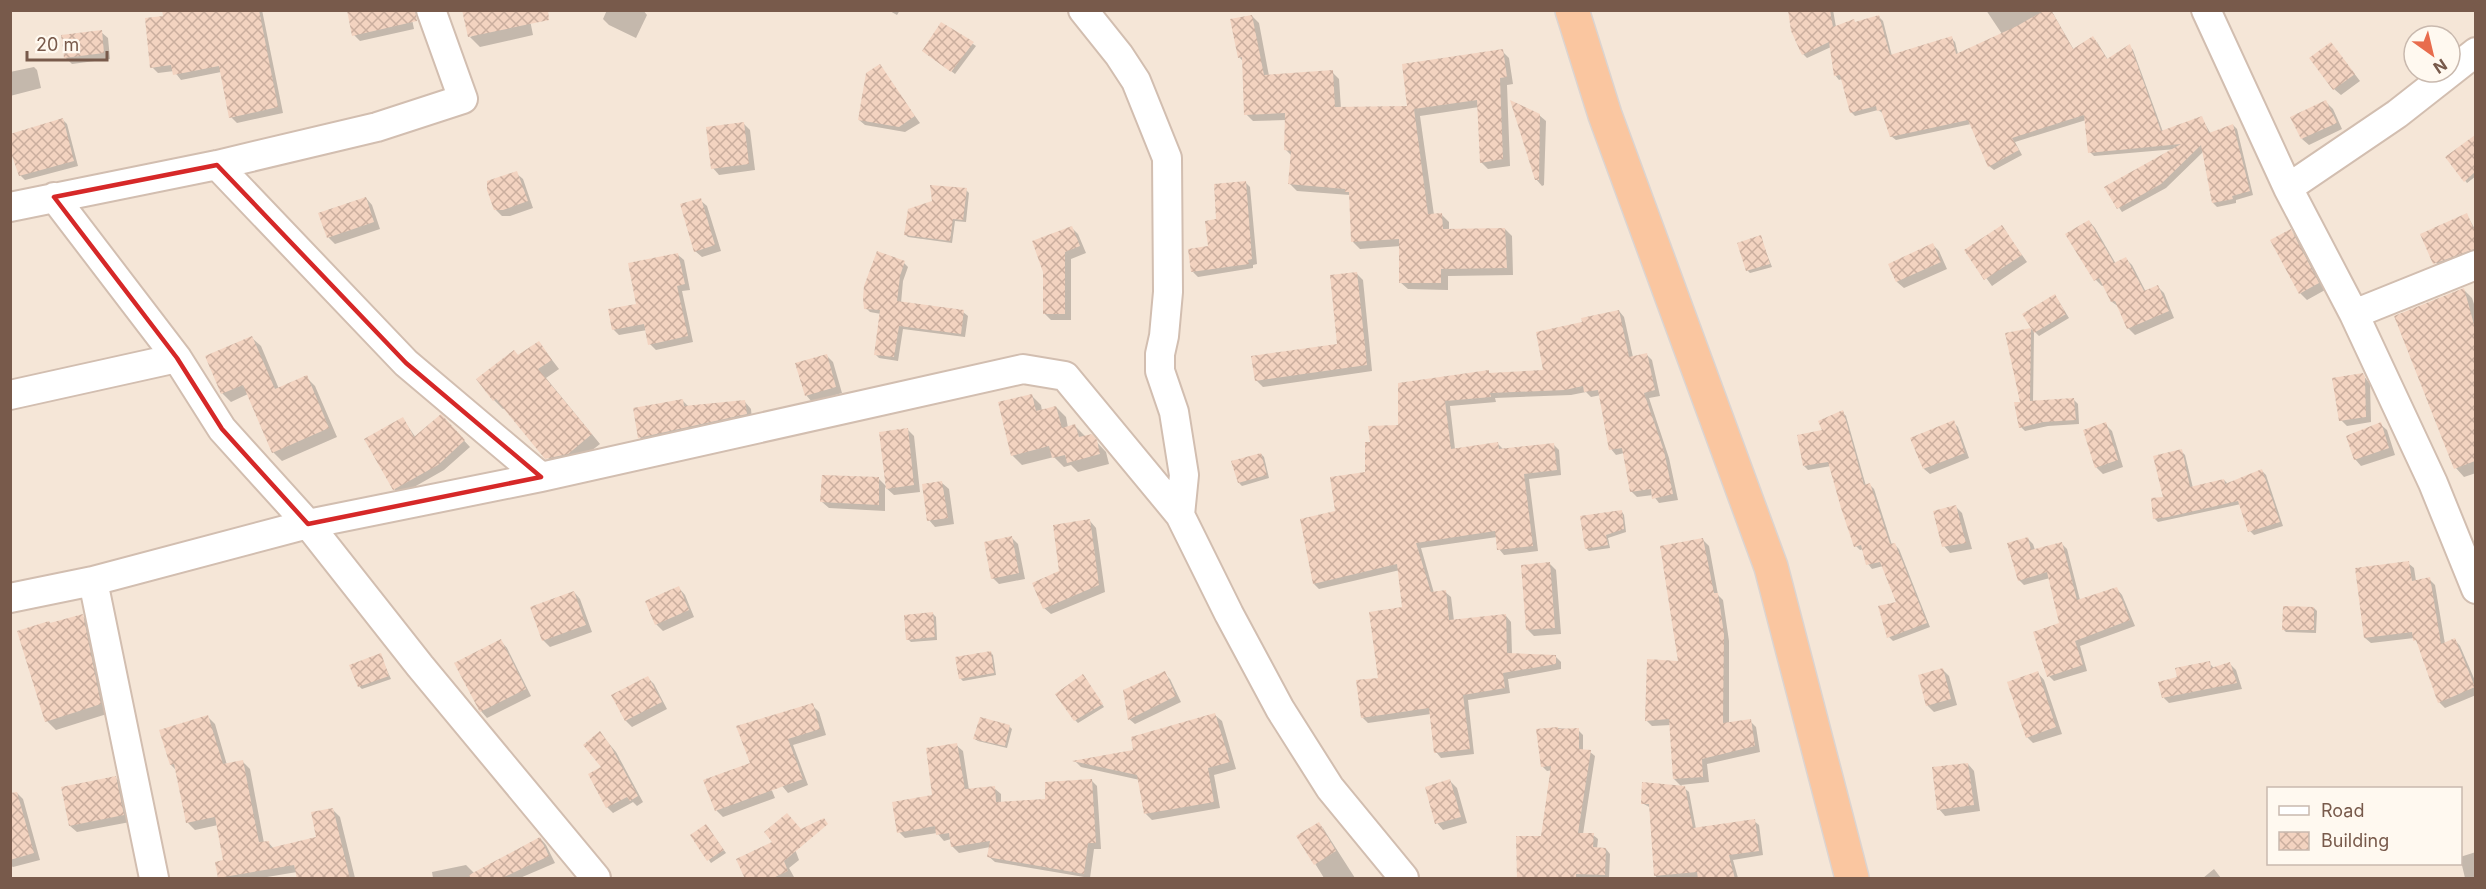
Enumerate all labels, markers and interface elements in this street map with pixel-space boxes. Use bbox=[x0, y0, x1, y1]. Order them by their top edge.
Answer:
scale bar bbox=[27, 24, 106, 62]
north arrow bbox=[2402, 24, 2462, 84]
text: 20 m bbox=[36, 34, 79, 55]
text: N bbox=[2430, 55, 2451, 78]
legend bbox=[2267, 787, 2462, 865]
text: Road bbox=[2321, 800, 2364, 821]
text: Building bbox=[2321, 830, 2389, 851]

